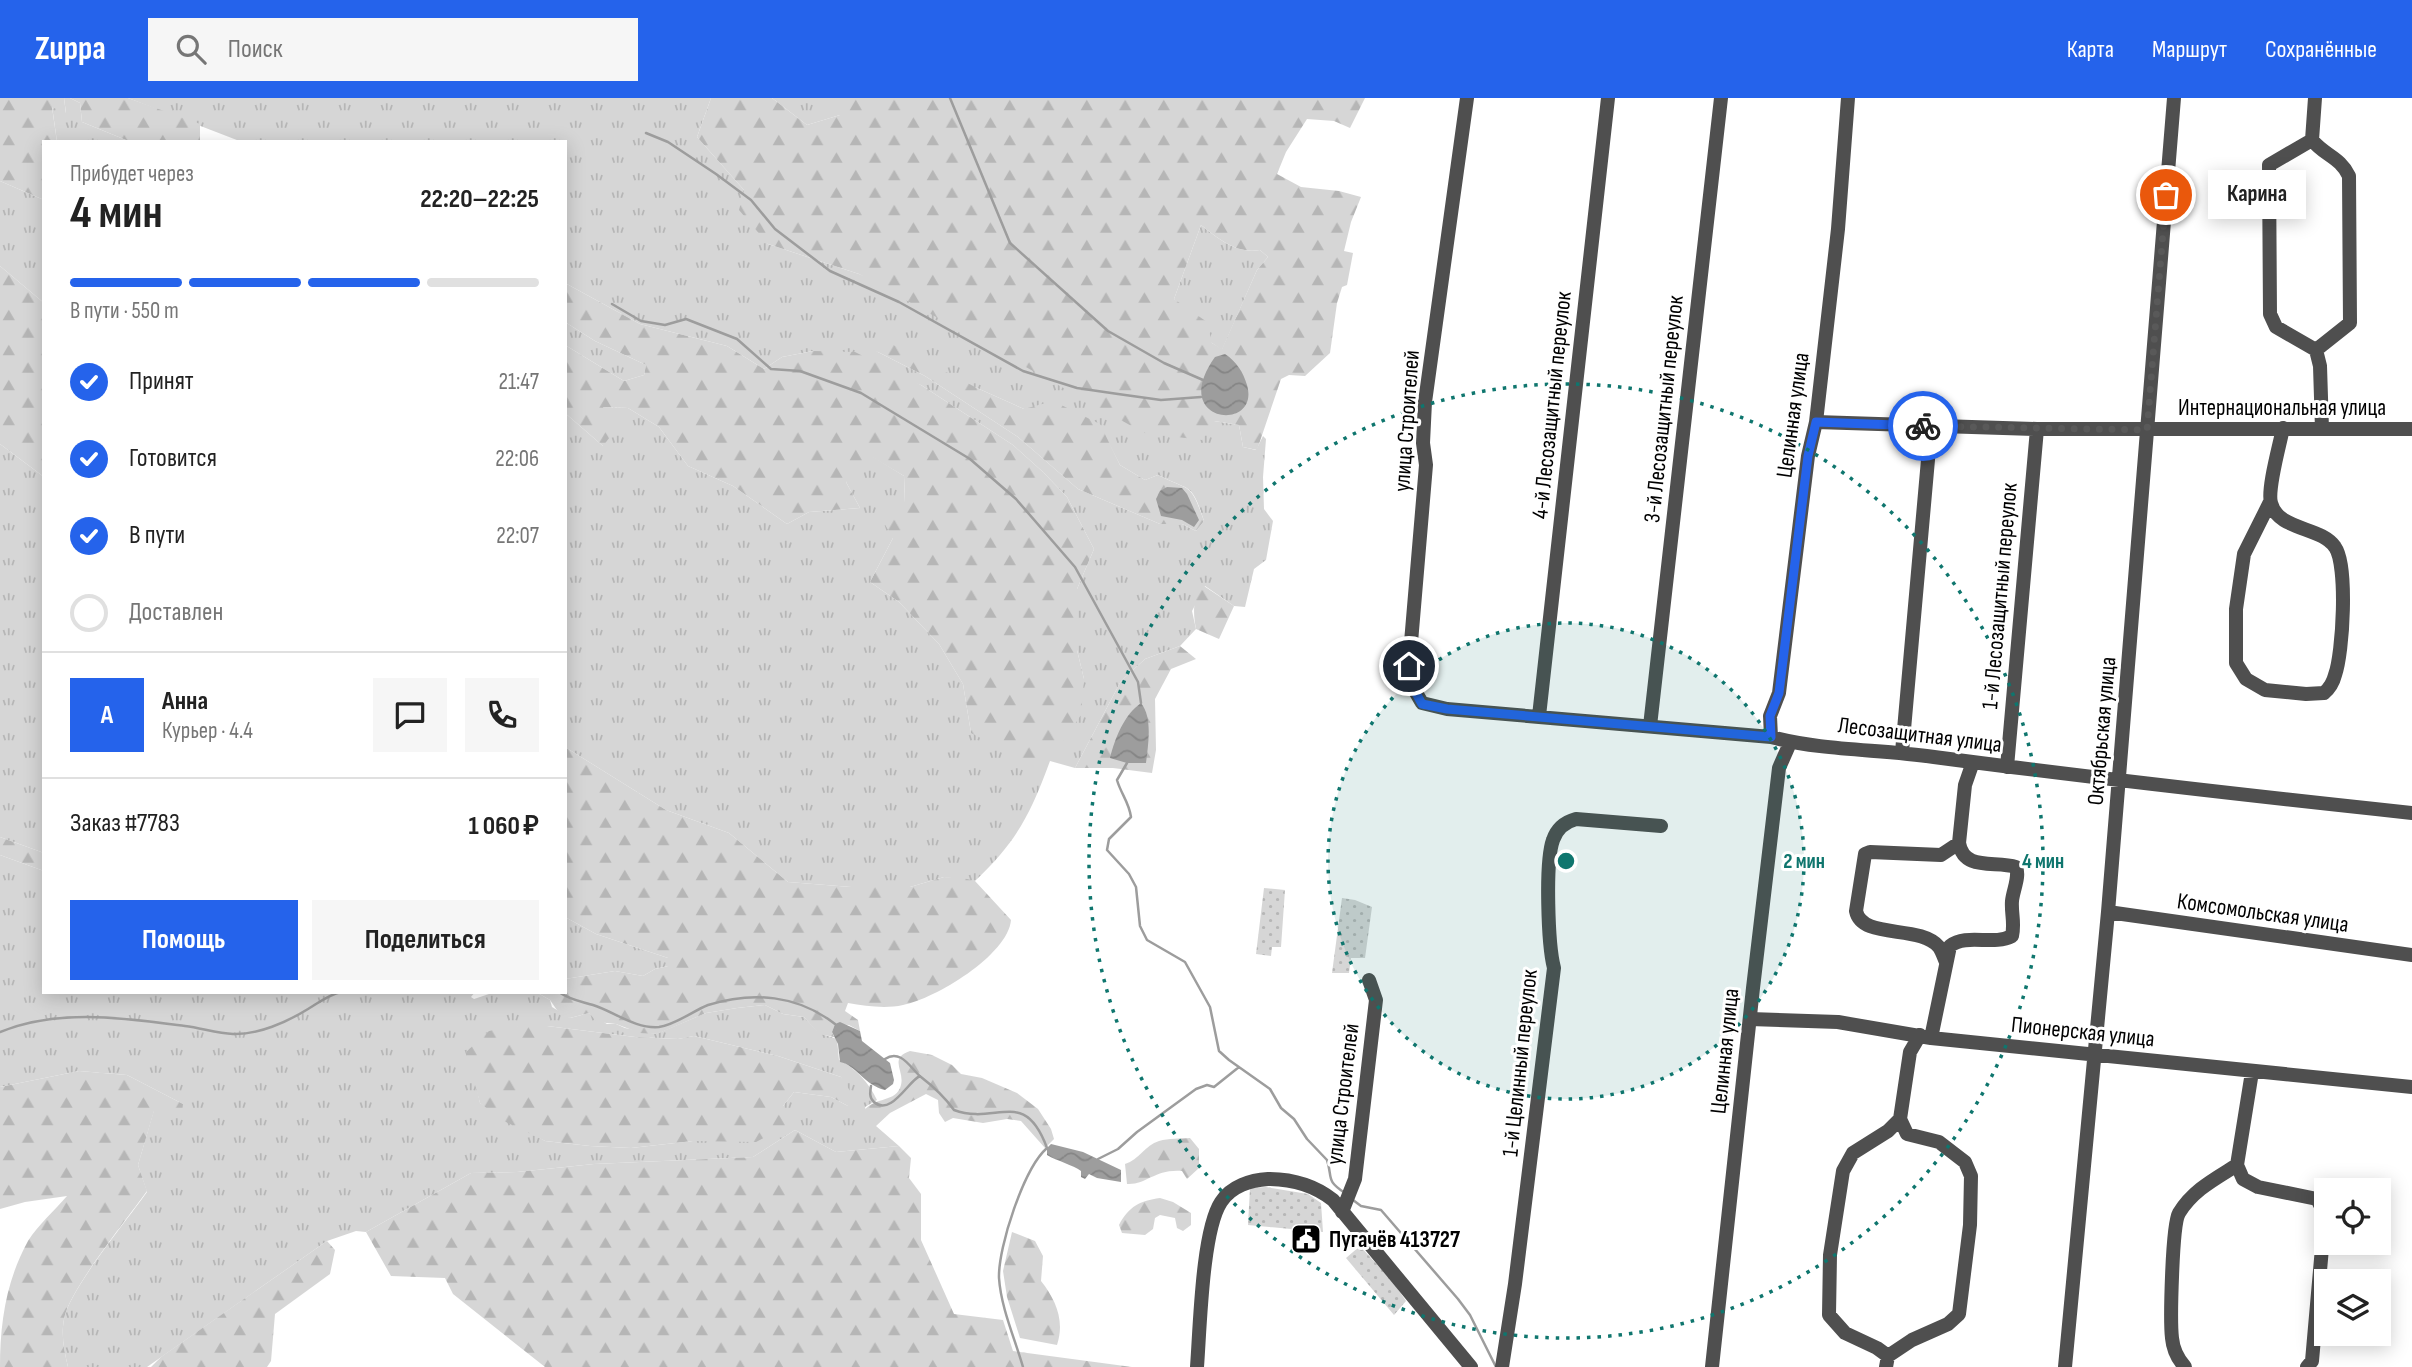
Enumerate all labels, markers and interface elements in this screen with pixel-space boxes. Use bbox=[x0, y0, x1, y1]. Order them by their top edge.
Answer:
search box bbox=[148, 18, 638, 81]
text: Zuppa bbox=[35, 29, 106, 69]
icon: search bbox=[172, 30, 210, 68]
text: Поиск bbox=[228, 34, 283, 65]
text: Карта bbox=[2067, 35, 2114, 64]
text: Маршрут bbox=[2152, 35, 2227, 64]
text: Сохранённые bbox=[2265, 35, 2377, 64]
text: Прибудет через bbox=[70, 160, 194, 188]
pin bbox=[2136, 165, 2196, 225]
callout: Карина bbox=[2208, 170, 2306, 220]
icon: bag bbox=[2147, 176, 2185, 214]
text: Карина bbox=[2227, 180, 2287, 208]
text: 22:20–22:25 bbox=[420, 184, 539, 215]
text: 4 мин bbox=[70, 186, 163, 241]
street label: 4-й Лесозащитный переулок bbox=[1526, 290, 1578, 520]
street label: 3-й Лесозащитный переулок bbox=[1638, 294, 1690, 524]
text: В пути · 550 m bbox=[70, 297, 179, 325]
street label: улица Строителей bbox=[1388, 349, 1426, 493]
street label: Целинная улица bbox=[1770, 351, 1816, 480]
icon: check bbox=[70, 363, 108, 401]
text: Принят bbox=[129, 366, 194, 397]
text: 21:47 bbox=[498, 368, 539, 396]
courier bbox=[1888, 391, 1958, 461]
street label: Интернациональная улица bbox=[2178, 394, 2386, 422]
icon: bike bbox=[1904, 407, 1942, 445]
icon: check bbox=[70, 440, 108, 478]
text: Готовится bbox=[129, 443, 217, 474]
text: 22:06 bbox=[495, 445, 539, 473]
street label: 1-й Лесозащитный переулок bbox=[1976, 482, 2024, 710]
icon: check bbox=[70, 517, 108, 555]
text: В пути bbox=[129, 520, 185, 551]
text: 22:07 bbox=[496, 522, 539, 550]
text: Доставлен bbox=[129, 597, 223, 628]
pin bbox=[1379, 636, 1439, 696]
icon: home bbox=[1390, 647, 1428, 685]
street label: Октябрьская улица bbox=[2082, 656, 2122, 806]
button: chat bbox=[373, 678, 447, 752]
button: phone bbox=[465, 678, 539, 752]
text: Анна bbox=[162, 686, 208, 717]
text: А bbox=[101, 700, 113, 731]
street label: Лесозащитная улица bbox=[1836, 711, 2003, 759]
text: Курьер · 4.4 bbox=[162, 717, 253, 745]
text: Заказ #7783 bbox=[70, 808, 180, 839]
text: 1 060 ₽ bbox=[469, 811, 539, 842]
centre of rings bbox=[1554, 849, 1578, 873]
text: 2 мин bbox=[1783, 849, 1825, 874]
text: 4 мин bbox=[2022, 849, 2064, 874]
street label: Комсомольская улица bbox=[2175, 887, 2350, 939]
button: Помощь bbox=[70, 900, 298, 980]
button: Поделиться bbox=[312, 900, 539, 980]
street label: 1-й Целинный переулок bbox=[1496, 968, 1544, 1158]
street label: Целинная улица bbox=[1704, 987, 1746, 1115]
street label: Пионерская улица bbox=[2010, 1011, 2156, 1053]
street label: улица Строителей bbox=[1320, 1022, 1366, 1166]
map controls bbox=[2314, 1178, 2391, 1346]
button: locate bbox=[2314, 1178, 2391, 1255]
public building icon: Пугачёв 413727 bbox=[1289, 1222, 1323, 1256]
place label: Пугачёв 413727 bbox=[1329, 1226, 1460, 1254]
button: layers bbox=[2314, 1269, 2391, 1346]

